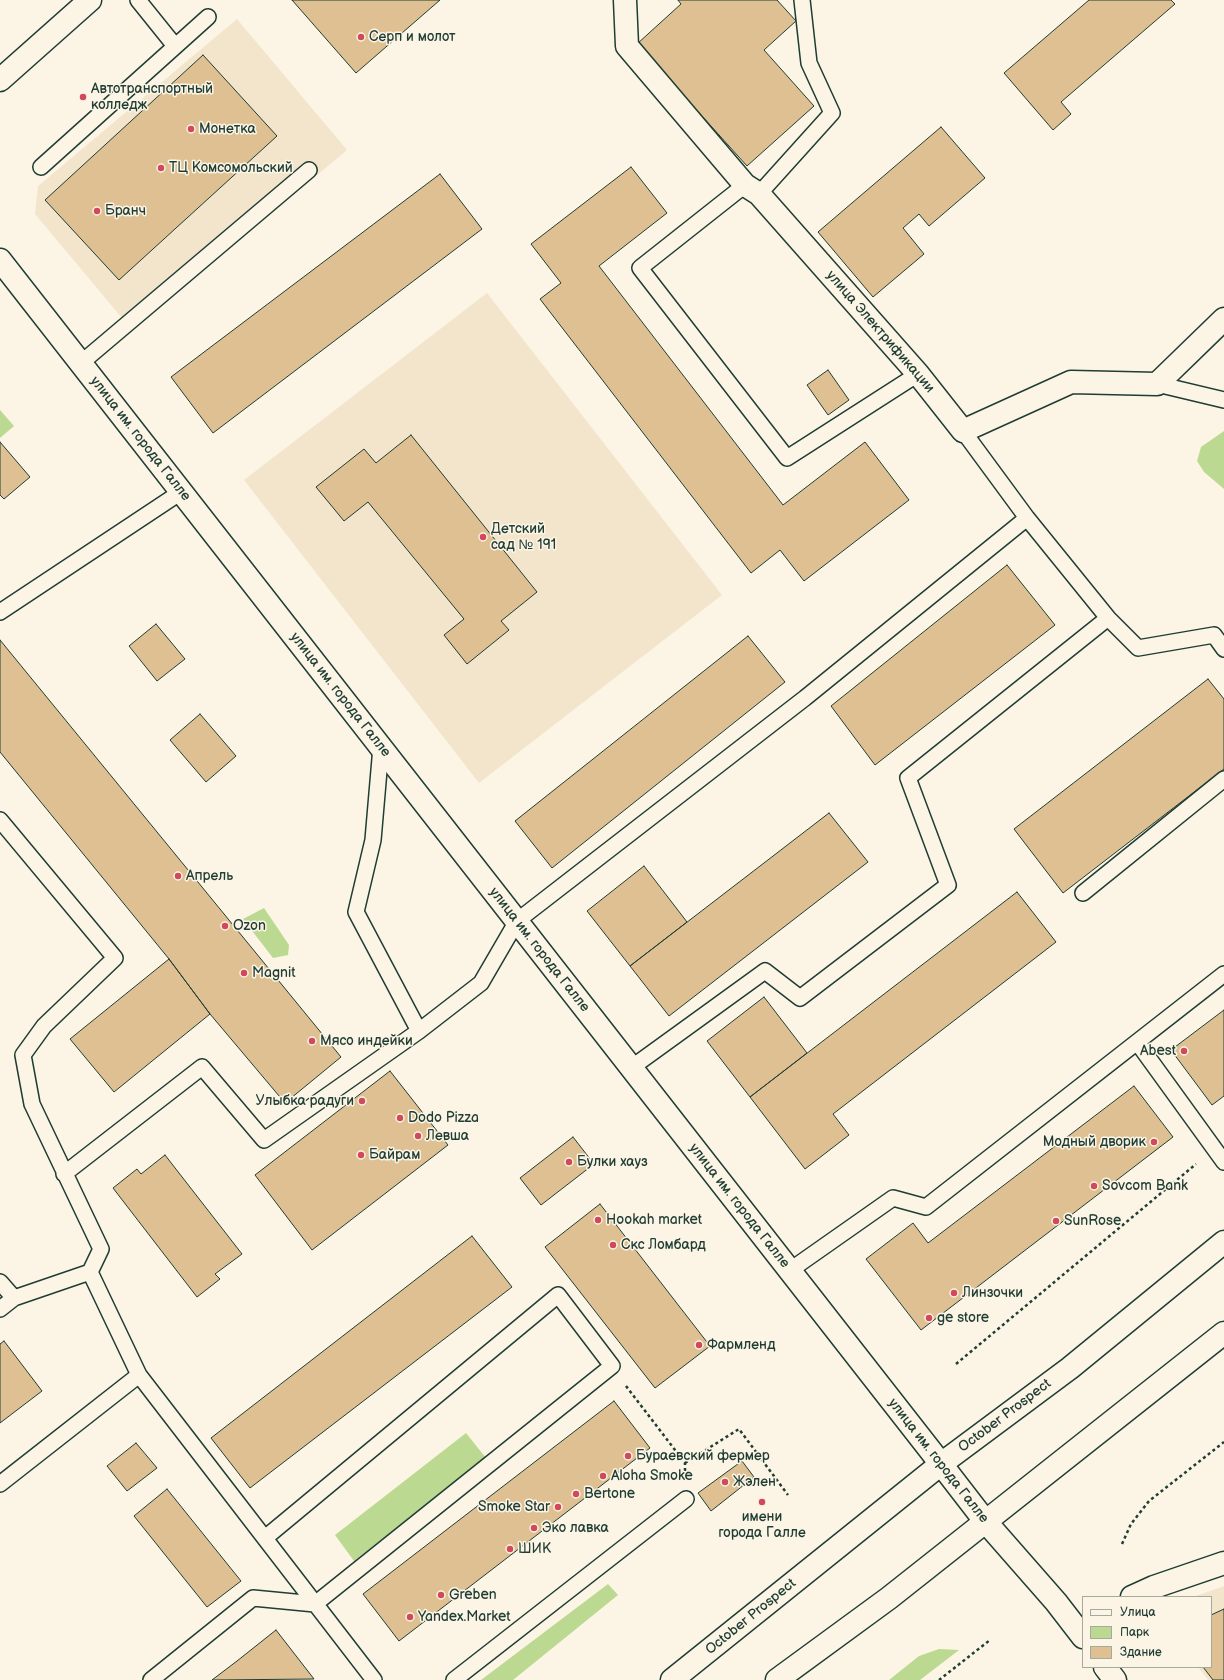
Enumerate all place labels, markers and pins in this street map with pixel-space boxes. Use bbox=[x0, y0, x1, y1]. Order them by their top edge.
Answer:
place label: Серп и молот bbox=[369, 29, 456, 45]
marker: Серп и молот bbox=[356, 32, 366, 42]
place label: Автотранспортный колледж bbox=[91, 81, 213, 114]
marker: Автотранспортный колледж bbox=[78, 92, 88, 102]
place label: Монетка bbox=[199, 121, 256, 137]
marker: Монетка bbox=[186, 124, 196, 134]
place label: ТЦ Комсомольский bbox=[169, 160, 293, 176]
marker: ТЦ Комсомольский bbox=[156, 163, 166, 173]
place label: Бранч bbox=[105, 203, 146, 219]
marker: Бранч bbox=[92, 206, 102, 216]
place label: Детский сад № 191 bbox=[491, 521, 556, 554]
marker: Детский сад № 191 bbox=[478, 532, 488, 542]
place label: Апрель bbox=[186, 868, 233, 884]
marker: Апрель bbox=[173, 871, 183, 881]
place label: Ozon bbox=[233, 918, 266, 934]
marker: Ozon bbox=[220, 921, 230, 931]
place label: Magnit bbox=[252, 965, 296, 981]
marker: Magnit bbox=[239, 968, 249, 978]
place label: Мясо индейки bbox=[320, 1033, 413, 1049]
marker: Мясо индейки bbox=[307, 1036, 317, 1046]
place label: Abest bbox=[1140, 1043, 1176, 1059]
marker: Abest bbox=[1179, 1046, 1189, 1056]
place label: Улыбка радуги bbox=[255, 1093, 354, 1109]
marker: Улыбка радуги bbox=[357, 1096, 367, 1106]
place label: Dodo Pizza bbox=[408, 1110, 479, 1126]
marker: Dodo Pizza bbox=[395, 1113, 405, 1123]
place label: Левша bbox=[426, 1128, 469, 1144]
marker: Левша bbox=[413, 1131, 423, 1141]
place label: Модный дворик bbox=[1043, 1134, 1146, 1150]
marker: Модный дворик bbox=[1149, 1137, 1159, 1147]
place label: Байрам bbox=[369, 1147, 420, 1163]
marker: Байрам bbox=[356, 1150, 366, 1160]
place label: Булки хауз bbox=[577, 1154, 648, 1170]
marker: Булки хауз bbox=[564, 1157, 574, 1167]
place label: Sovcom Bank bbox=[1102, 1178, 1188, 1194]
marker: Sovcom Bank bbox=[1089, 1181, 1099, 1191]
place label: Hookah market bbox=[606, 1212, 702, 1228]
place label: SunRose bbox=[1064, 1213, 1121, 1229]
marker: Hookah market bbox=[593, 1215, 603, 1225]
marker: SunRose bbox=[1051, 1216, 1061, 1226]
place label: Скс Ломбард bbox=[621, 1237, 706, 1253]
marker: Скс Ломбард bbox=[608, 1240, 618, 1250]
place label: Линзочки bbox=[962, 1285, 1023, 1301]
marker: Линзочки bbox=[949, 1288, 959, 1298]
place label: ge store bbox=[937, 1310, 989, 1326]
marker: ge store bbox=[924, 1313, 934, 1323]
place label: Фармленд bbox=[707, 1337, 775, 1353]
marker: Фармленд bbox=[694, 1340, 704, 1350]
place label: Бураевский фермер bbox=[636, 1448, 770, 1464]
marker: Бураевский фермер bbox=[623, 1451, 633, 1461]
place label: Aloha Smoke bbox=[611, 1468, 693, 1484]
marker: Aloha Smoke bbox=[598, 1471, 608, 1481]
place label: Жэлен bbox=[733, 1474, 776, 1490]
marker: Жэлен bbox=[720, 1477, 730, 1487]
place label: Bertone bbox=[584, 1486, 635, 1502]
marker: Bertone bbox=[571, 1489, 581, 1499]
marker: имени города Галле bbox=[757, 1497, 767, 1507]
place label: Smoke Star bbox=[478, 1499, 550, 1515]
marker: Smoke Star bbox=[553, 1502, 563, 1512]
place label: имени города Галле bbox=[718, 1509, 806, 1542]
place label: Эко лавка bbox=[542, 1520, 609, 1536]
marker: Эко лавка bbox=[529, 1523, 539, 1533]
place label: ШИК bbox=[518, 1541, 551, 1557]
marker: ШИК bbox=[505, 1544, 515, 1554]
place label: Greben bbox=[449, 1587, 497, 1603]
marker: Greben bbox=[436, 1590, 446, 1600]
place label: Yandex.Market bbox=[418, 1609, 511, 1625]
marker: Yandex.Market bbox=[405, 1612, 415, 1622]

